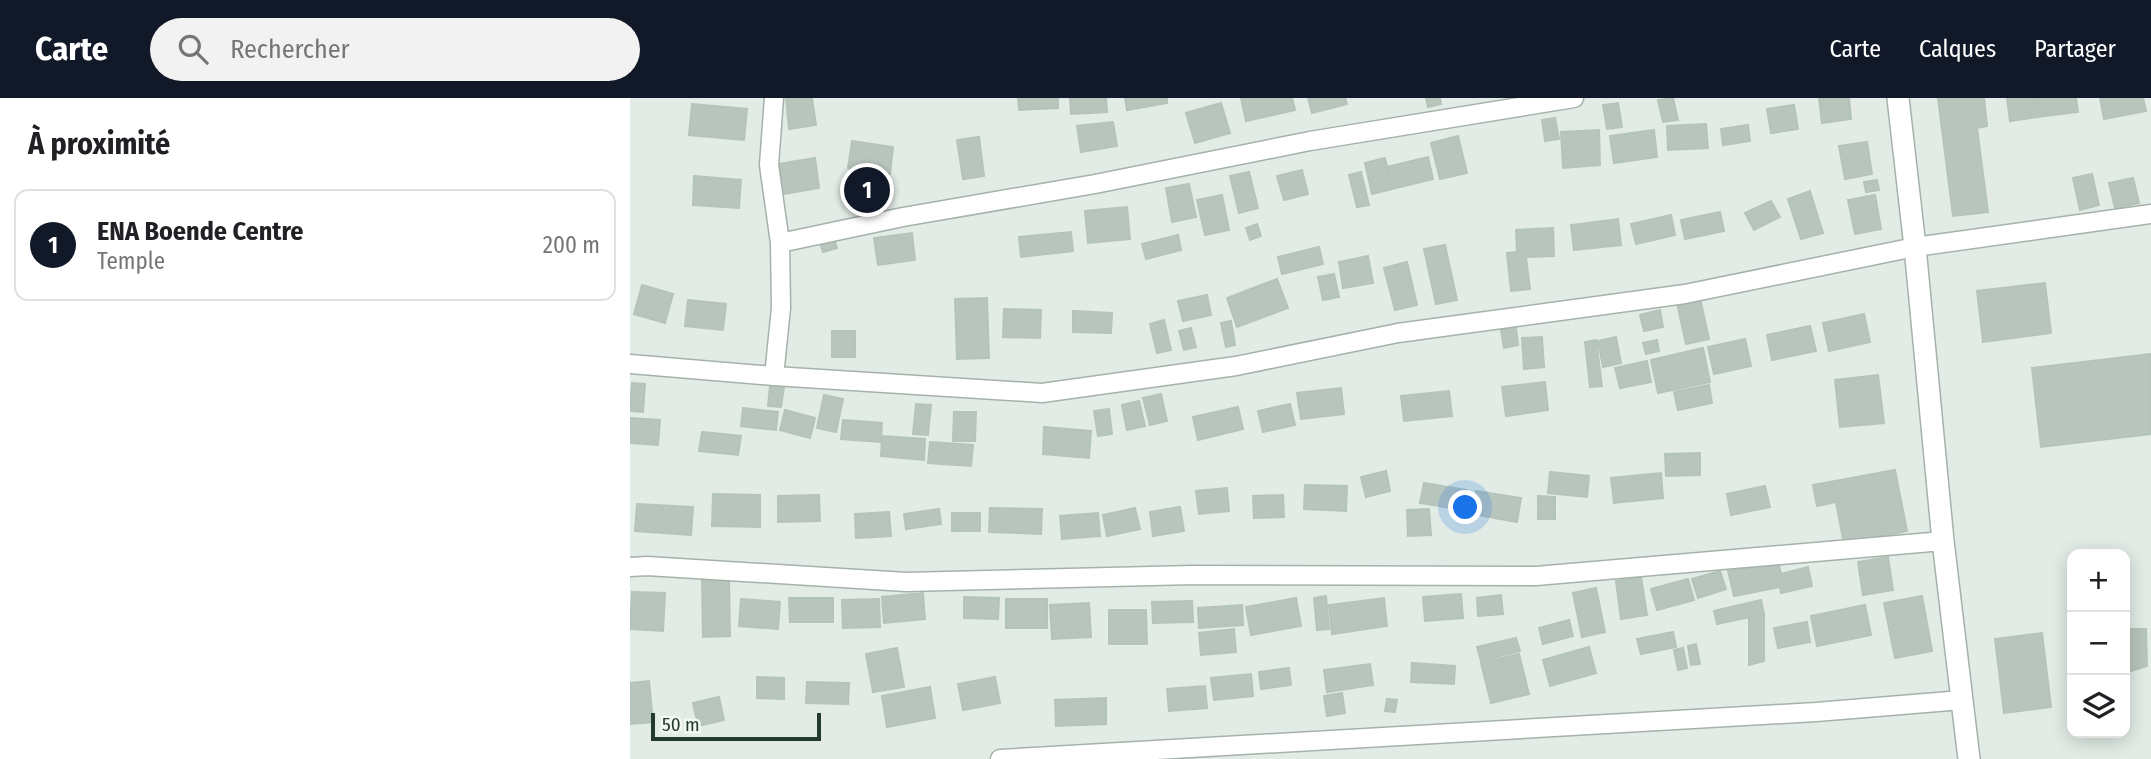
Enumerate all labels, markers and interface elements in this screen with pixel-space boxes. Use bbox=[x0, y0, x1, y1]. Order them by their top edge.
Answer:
search box bbox=[150, 18, 640, 81]
text: Carte bbox=[35, 29, 108, 69]
icon: search bbox=[174, 30, 212, 68]
text: Rechercher bbox=[230, 34, 350, 65]
text: Carte bbox=[1830, 35, 1881, 63]
text: Calques bbox=[1919, 35, 1996, 63]
text: Partager bbox=[2034, 35, 2116, 63]
text: À proximité bbox=[28, 126, 170, 162]
pin: 1 bbox=[844, 164, 890, 216]
text: ENA Boende Centre bbox=[97, 216, 303, 247]
text: 1 bbox=[48, 231, 58, 259]
text: 200 m bbox=[543, 231, 600, 259]
text: Temple bbox=[97, 247, 165, 275]
your location bbox=[1448, 490, 1482, 524]
map controls bbox=[2067, 549, 2130, 738]
button: + bbox=[2067, 549, 2130, 612]
button: − bbox=[2067, 612, 2130, 675]
button: layers bbox=[2067, 675, 2130, 738]
scale bar bbox=[651, 710, 821, 742]
text: 50 m bbox=[662, 713, 700, 736]

